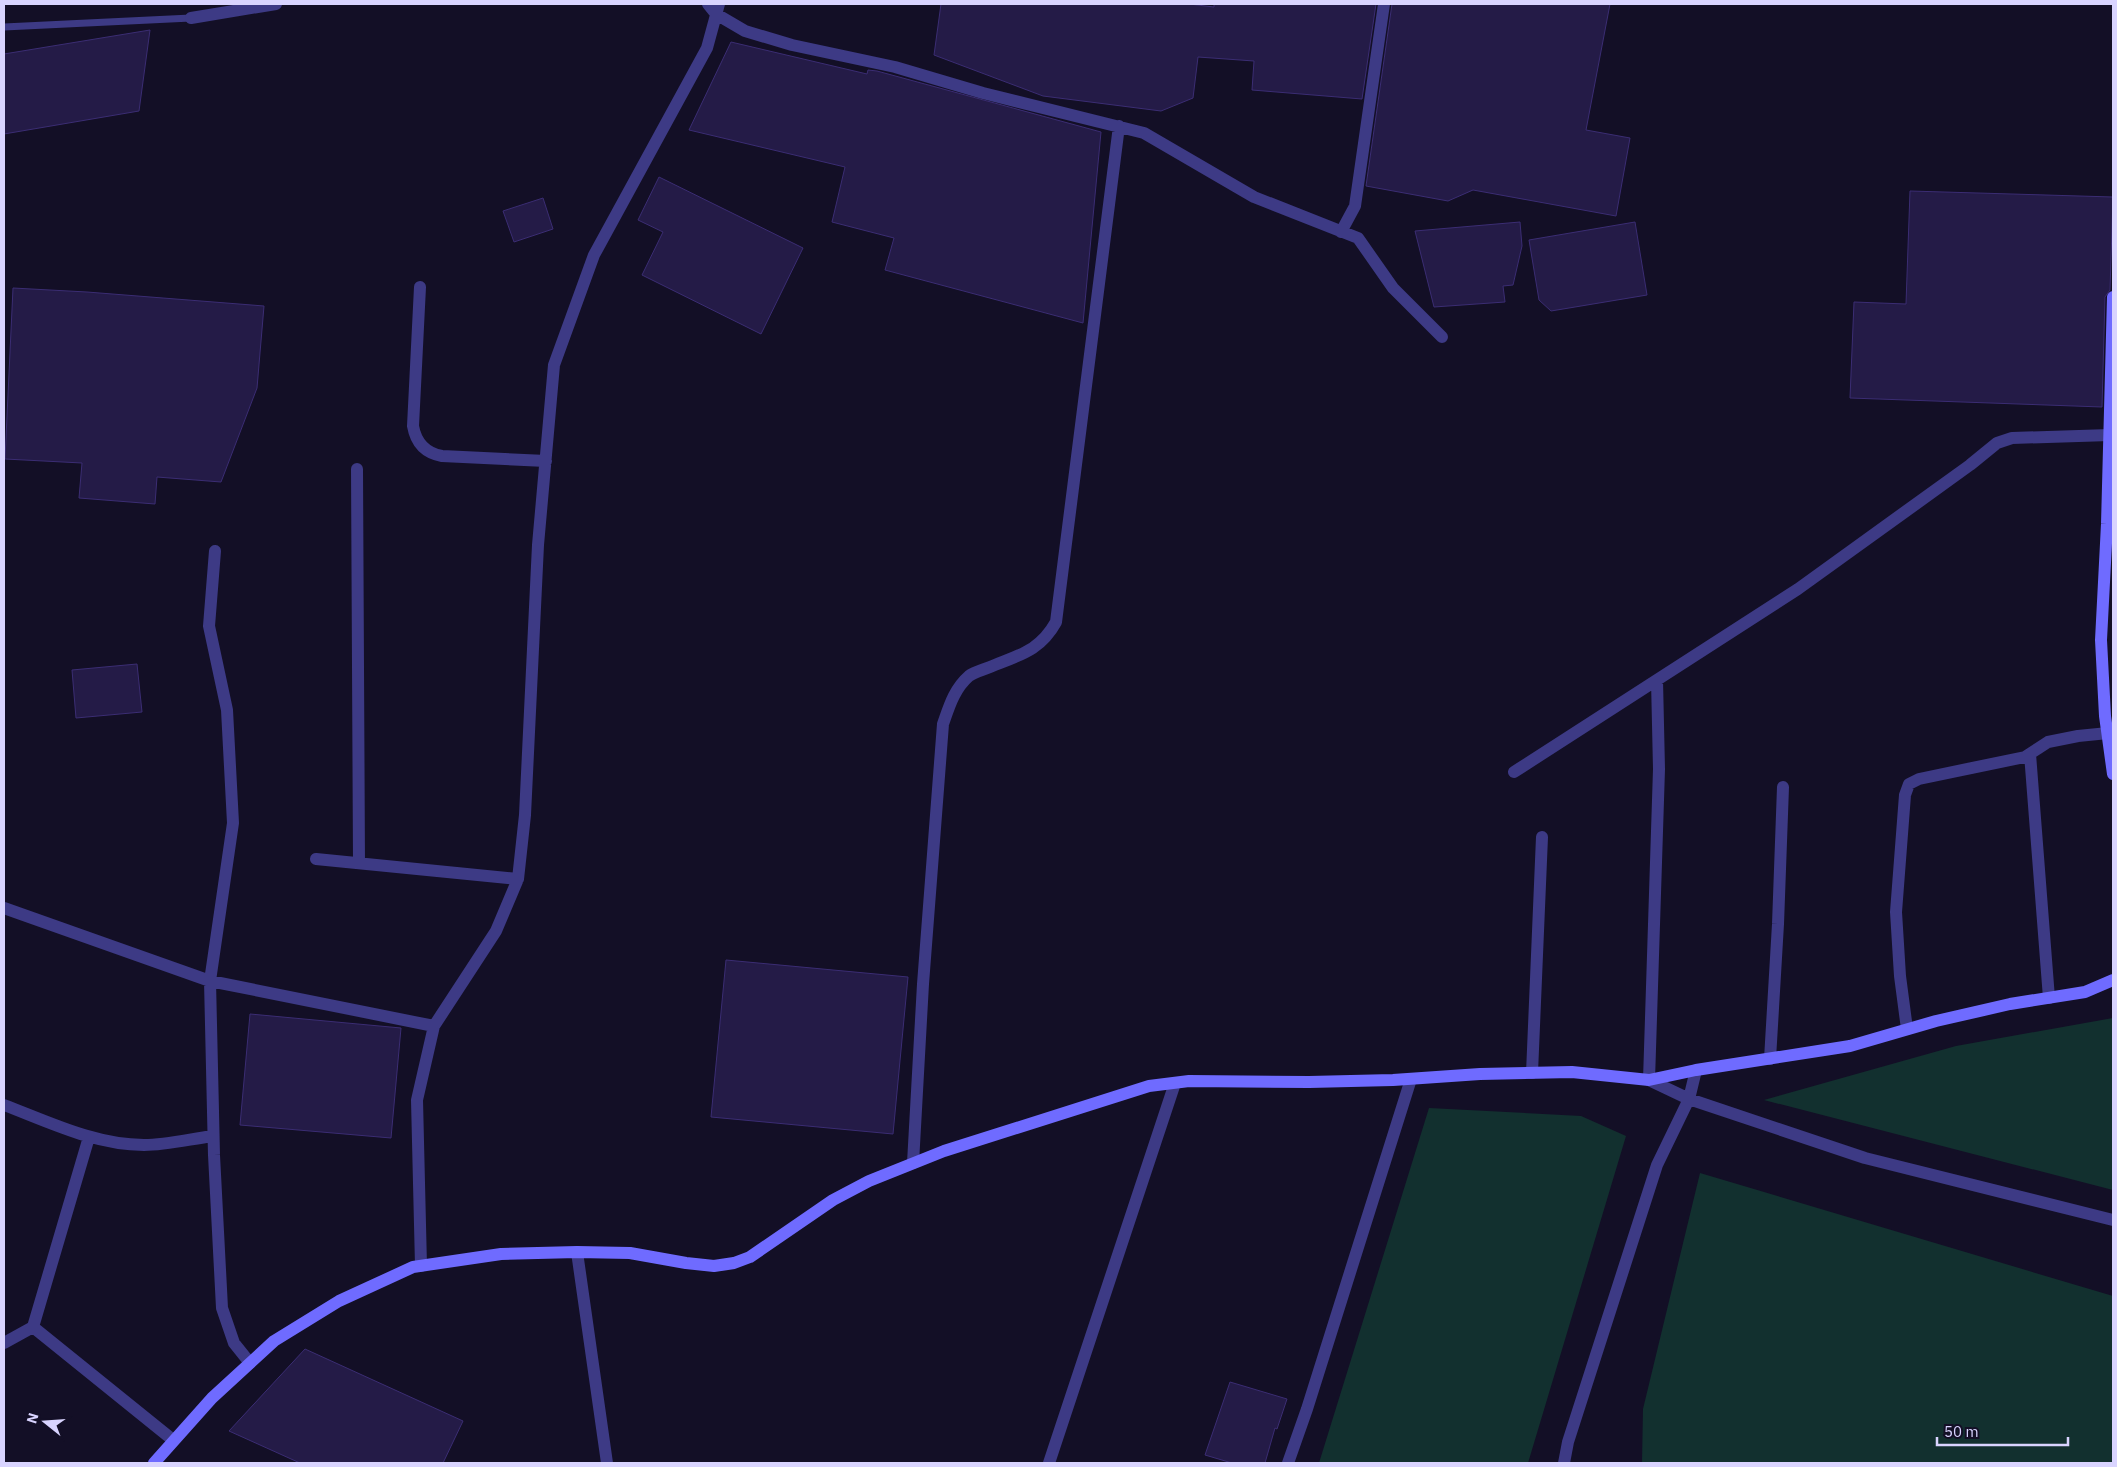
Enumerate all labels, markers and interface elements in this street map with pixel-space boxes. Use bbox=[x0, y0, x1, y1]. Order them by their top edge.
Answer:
north arrow bbox=[20, 1397, 70, 1447]
text: N bbox=[22, 1411, 43, 1426]
scale bar bbox=[1937, 1414, 2068, 1446]
text: 50 m bbox=[1944, 1422, 1979, 1441]

